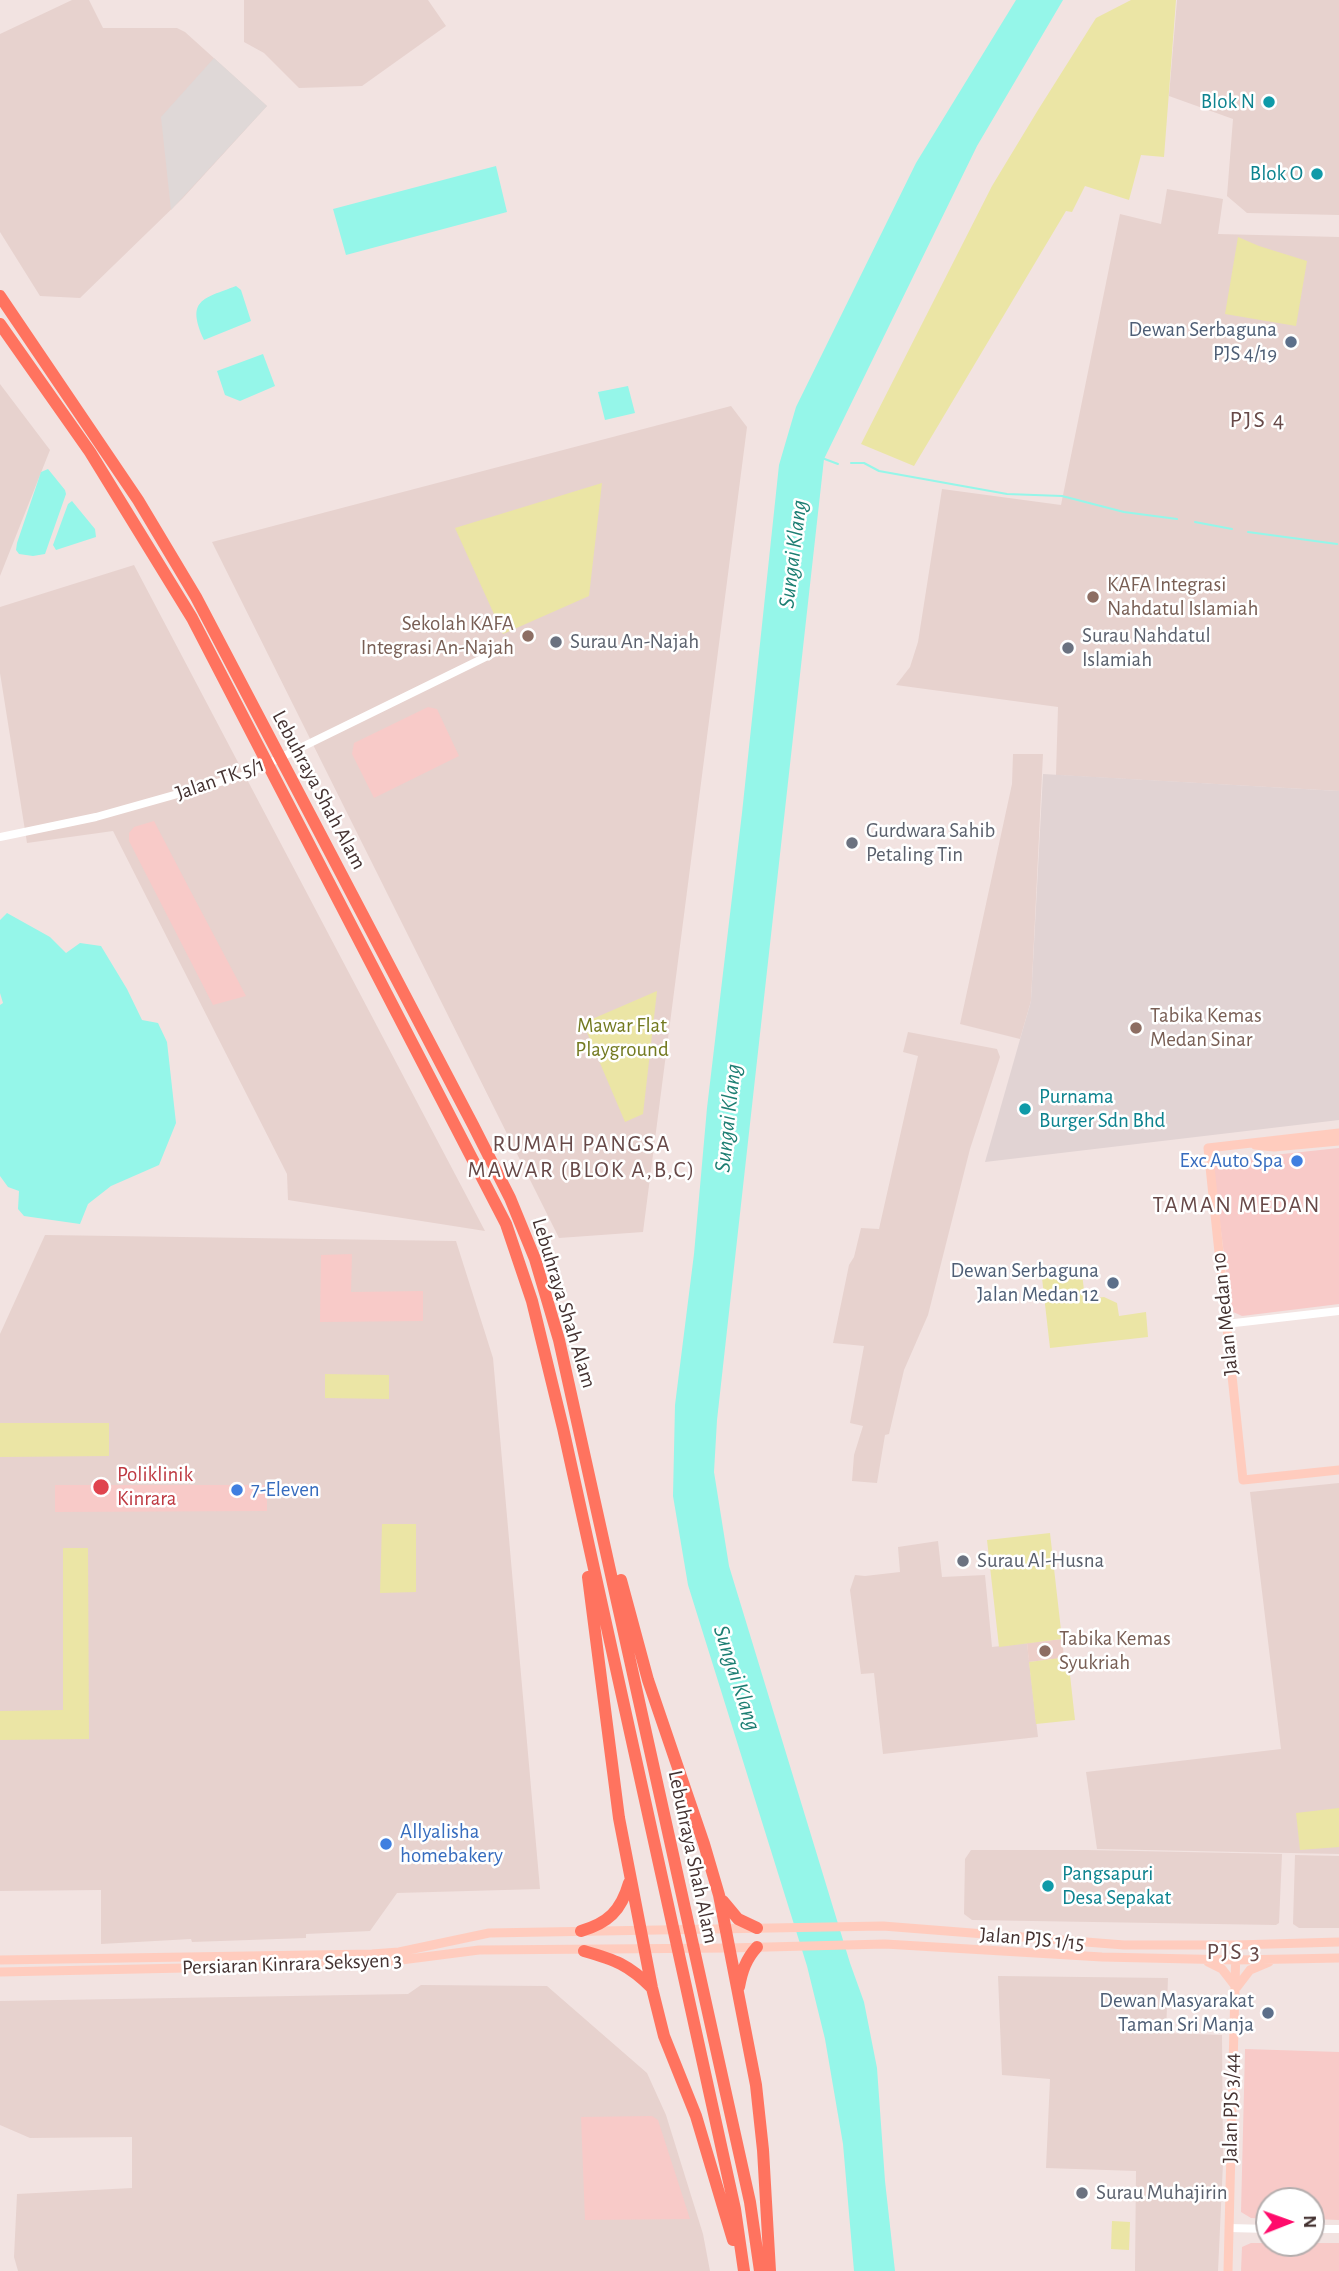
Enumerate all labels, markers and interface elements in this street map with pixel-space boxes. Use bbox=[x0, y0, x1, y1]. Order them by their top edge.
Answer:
place label: Blok N bbox=[1201, 89, 1255, 115]
marker: Blok N bbox=[1261, 94, 1277, 110]
place label: Blok O bbox=[1250, 161, 1303, 187]
marker: Blok O bbox=[1309, 166, 1325, 182]
place label: Dewan Serbaguna PJS 4/19 bbox=[1128, 317, 1277, 367]
marker: Dewan Serbaguna PJS 4/19 bbox=[1283, 334, 1299, 350]
district label: PJS 4 bbox=[1230, 406, 1286, 434]
water label: Sungai Klang bbox=[773, 498, 813, 610]
place label: KAFA Integrasi Nahdatul Islamiah bbox=[1107, 572, 1258, 622]
marker: KAFA Integrasi Nahdatul Islamiah bbox=[1085, 589, 1101, 605]
place label: Sekolah KAFA Integrasi An-Najah bbox=[361, 611, 514, 661]
place label: Surau Nahdatul Islamiah bbox=[1082, 623, 1211, 673]
marker: Sekolah KAFA Integrasi An-Najah bbox=[520, 628, 536, 644]
place label: Surau An-Najah bbox=[570, 629, 699, 655]
marker: Surau An-Najah bbox=[548, 634, 564, 650]
marker: Surau Nahdatul Islamiah bbox=[1060, 640, 1076, 656]
street label: Lebuhraya Shah Alam bbox=[266, 706, 372, 874]
street label: Jalan TK 5/1 bbox=[172, 752, 268, 806]
place label: Gurdwara Sahib Petaling Tin bbox=[866, 818, 995, 868]
marker: Gurdwara Sahib Petaling Tin bbox=[844, 835, 860, 851]
place label: Tabika Kemas Medan Sinar bbox=[1150, 1003, 1262, 1053]
park label: Mawar Flat Playground bbox=[575, 1013, 669, 1063]
marker: Tabika Kemas Medan Sinar bbox=[1128, 1020, 1144, 1036]
water label: Sungai Klang bbox=[709, 1062, 747, 1174]
place label: Purnama Burger Sdn Bhd bbox=[1039, 1084, 1165, 1134]
marker: Purnama Burger Sdn Bhd bbox=[1017, 1101, 1033, 1117]
district label: RUMAH PANGSA MAWAR (BLOK A,B,C) bbox=[470, 1130, 694, 1184]
place label: Exc Auto Spa bbox=[1180, 1148, 1283, 1174]
marker: Exc Auto Spa bbox=[1289, 1153, 1305, 1169]
district label: TAMAN MEDAN bbox=[1154, 1191, 1320, 1219]
street label: Lebuhraya Shah Alam bbox=[526, 1215, 602, 1391]
street label: Jalan Medan 10 bbox=[1206, 1251, 1244, 1377]
place label: Dewan Serbaguna Jalan Medan 12 bbox=[950, 1258, 1099, 1308]
marker: Dewan Serbaguna Jalan Medan 12 bbox=[1105, 1275, 1121, 1291]
place label: Poliklinik Kinrara bbox=[117, 1462, 193, 1512]
marker: Poliklinik Kinrara bbox=[91, 1477, 111, 1497]
place label: 7-Eleven bbox=[251, 1477, 320, 1503]
marker: 7-Eleven bbox=[229, 1482, 245, 1498]
place label: Surau Al-Husna bbox=[977, 1548, 1104, 1574]
marker: Surau Al-Husna bbox=[955, 1553, 971, 1569]
water label: Sungai Klang bbox=[707, 1622, 767, 1734]
place label: Tabika Kemas Syukriah bbox=[1059, 1626, 1171, 1676]
marker: Tabika Kemas Syukriah bbox=[1037, 1643, 1053, 1659]
street label: Lebuhraya Shah Alam bbox=[662, 1768, 724, 1946]
place label: Allyalisha homebakery bbox=[400, 1819, 503, 1869]
marker: Allyalisha homebakery bbox=[378, 1836, 394, 1852]
place label: Pangsapuri Desa Sepakat bbox=[1062, 1861, 1171, 1911]
marker: Pangsapuri Desa Sepakat bbox=[1040, 1878, 1056, 1894]
street label: Jalan PJS 1/15 bbox=[979, 1922, 1085, 1956]
district label: PJS 3 bbox=[1207, 1938, 1261, 1966]
street label: Persiaran Kinrara Seksyen 3 bbox=[182, 1948, 402, 1980]
place label: Dewan Masyarakat Taman Sri Manja bbox=[1099, 1988, 1254, 2038]
marker: Dewan Masyarakat Taman Sri Manja bbox=[1260, 2005, 1276, 2021]
street label: Jalan PJS 3/44 bbox=[1217, 2053, 1245, 2163]
place label: Surau Muhajirin bbox=[1096, 2180, 1228, 2206]
marker: Surau Muhajirin bbox=[1074, 2185, 1090, 2201]
north arrow bbox=[1255, 2187, 1325, 2257]
text: N bbox=[1300, 2215, 1319, 2228]

